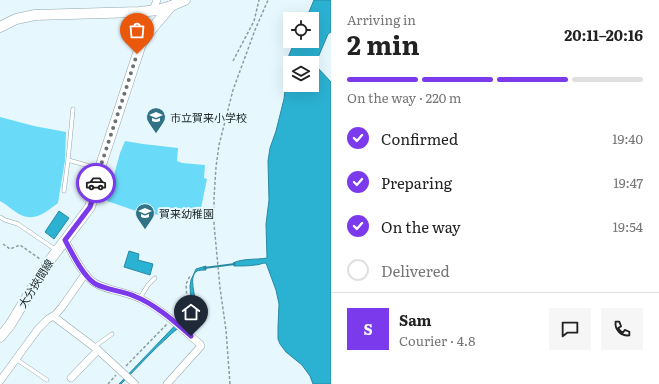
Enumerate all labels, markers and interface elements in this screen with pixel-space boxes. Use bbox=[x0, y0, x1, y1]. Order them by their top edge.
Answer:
text: Arriving in bbox=[347, 10, 416, 29]
map controls bbox=[283, 12, 319, 92]
button: locate bbox=[283, 12, 319, 48]
pin bbox=[120, 13, 154, 54]
icon: bag bbox=[126, 19, 148, 41]
text: 20:11–20:16 bbox=[564, 23, 643, 46]
text: 2 min bbox=[347, 24, 420, 63]
button: layers bbox=[283, 56, 319, 92]
text: On the way · 220 m bbox=[347, 88, 461, 107]
school or university icon: 市立賀来小学校 bbox=[145, 106, 167, 134]
place label: 市立賀来小学校 bbox=[170, 109, 247, 125]
icon: check bbox=[347, 127, 369, 149]
text: Confirmed bbox=[381, 127, 458, 150]
text: 19:40 bbox=[612, 129, 643, 148]
courier bbox=[76, 163, 116, 203]
icon: check bbox=[347, 171, 369, 193]
text: Preparing bbox=[381, 171, 452, 194]
icon: car bbox=[85, 172, 107, 194]
text: 19:47 bbox=[614, 173, 643, 192]
school or university icon: 賀来幼稚園 bbox=[134, 202, 156, 230]
place label: 賀来幼稚園 bbox=[159, 205, 214, 221]
icon: check bbox=[347, 215, 369, 237]
text: On the way bbox=[381, 215, 461, 238]
text: 19:54 bbox=[613, 217, 643, 236]
street label: 大分挾間線 bbox=[14, 255, 56, 311]
text: Delivered bbox=[381, 259, 450, 282]
pin bbox=[174, 295, 208, 336]
icon: home bbox=[180, 301, 202, 323]
text: Sam bbox=[399, 308, 432, 331]
button: chat bbox=[549, 308, 591, 350]
button: phone bbox=[601, 308, 643, 350]
text: S bbox=[363, 317, 373, 340]
text: Courier · 4.8 bbox=[399, 331, 475, 350]

